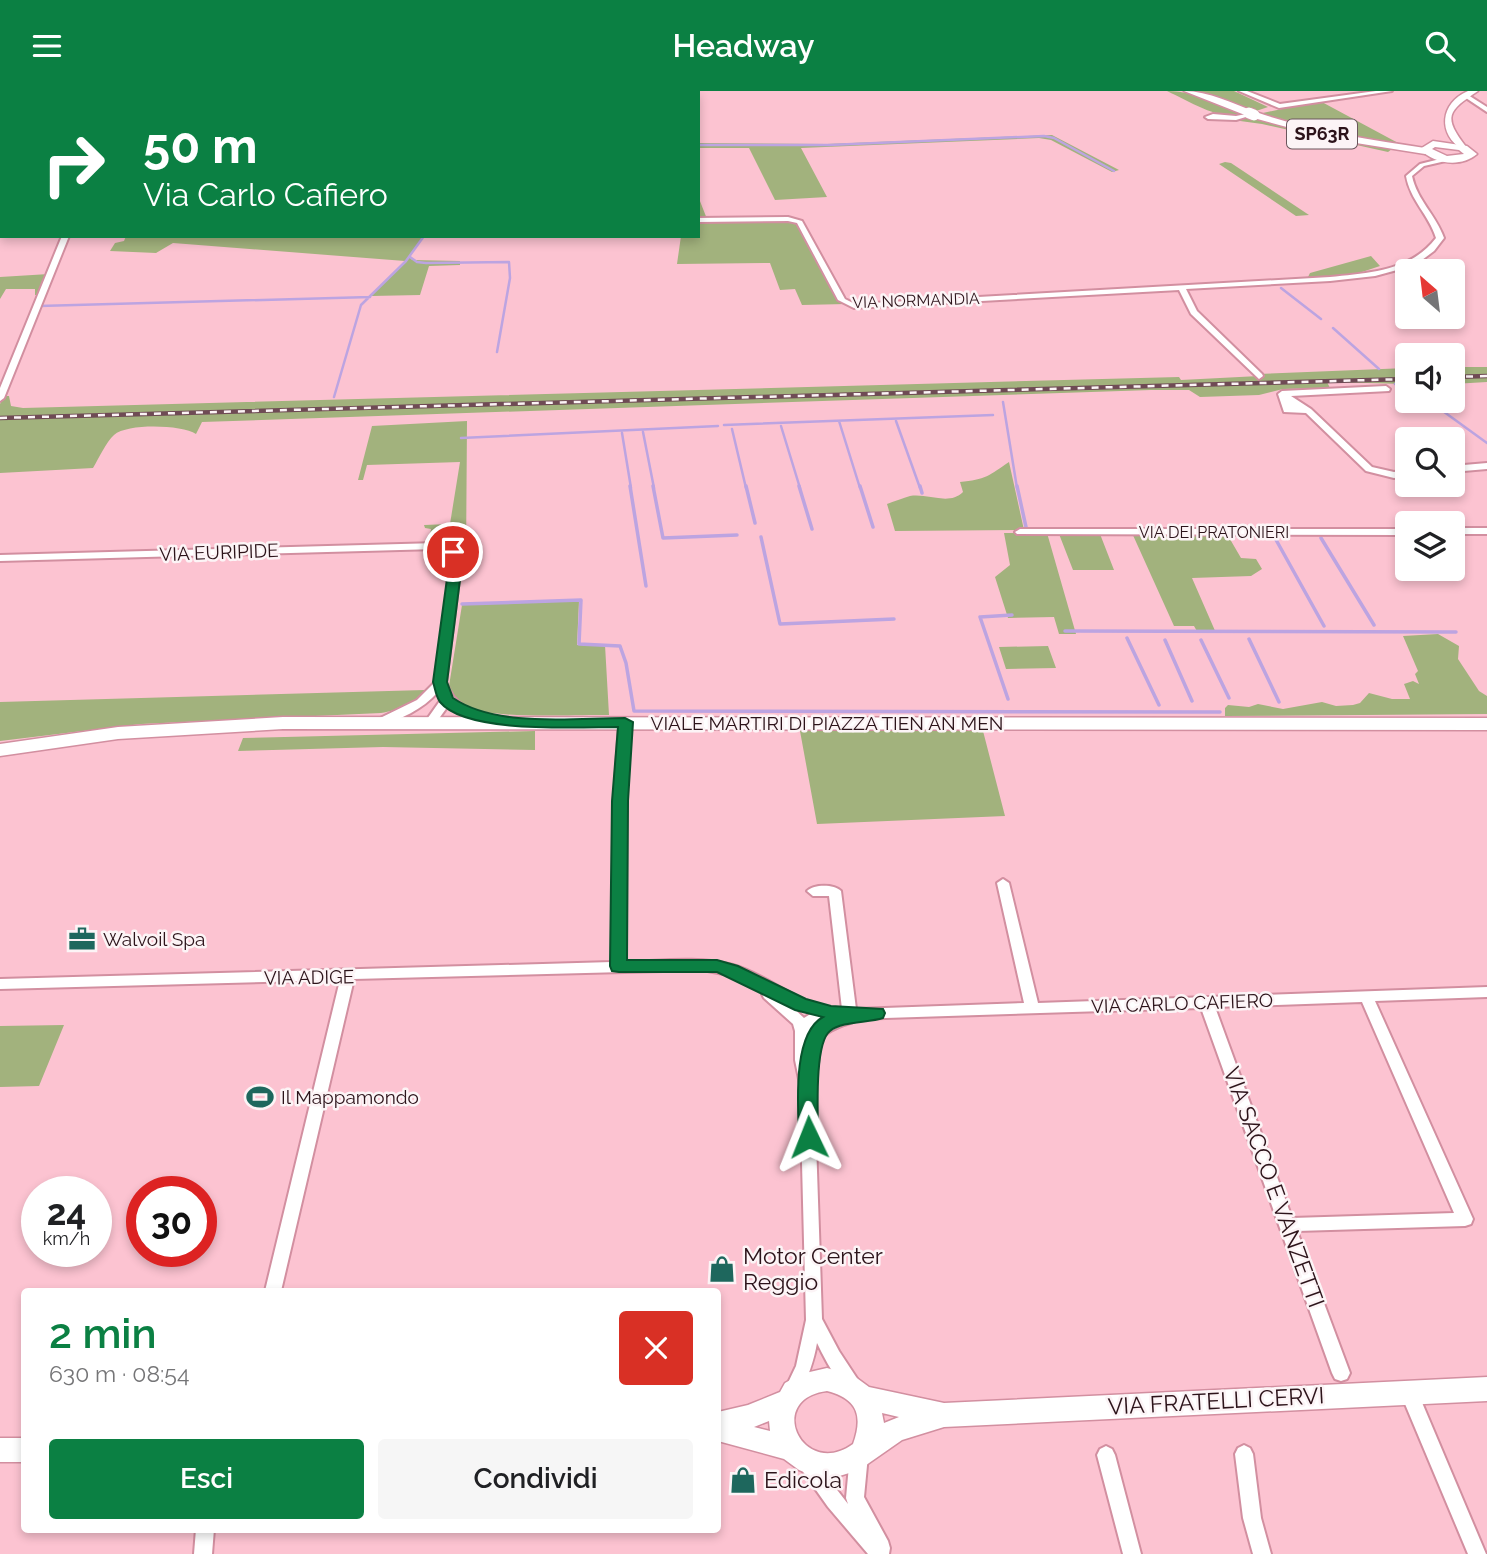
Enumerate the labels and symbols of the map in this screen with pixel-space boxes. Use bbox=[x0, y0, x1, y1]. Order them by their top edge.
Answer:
road number: SP63R bbox=[1287, 119, 1357, 149]
north arrow bbox=[1395, 259, 1465, 329]
street label: VIA NORMANDIA bbox=[852, 289, 980, 312]
pin bbox=[423, 522, 483, 582]
street label: VIA DEI PRATONIERI bbox=[1139, 523, 1289, 542]
street label: VIA EURIPIDE bbox=[159, 539, 279, 565]
street label: VIALE MARTIRI DI PIAZZA TIEN AN MEN bbox=[650, 712, 1004, 734]
office icon: Walvoil Spa bbox=[67, 924, 97, 954]
place label: Walvoil Spa bbox=[103, 928, 205, 950]
street label: VIA ADIGE bbox=[264, 965, 354, 989]
street label: VIA CARLO CAFIERO bbox=[1091, 989, 1273, 1017]
street label: VIA SACCO E VANZETTI bbox=[1218, 1063, 1331, 1311]
sports icon: Il Mappamondo bbox=[245, 1082, 275, 1112]
place label: Il Mappamondo bbox=[281, 1086, 419, 1108]
position arrow bbox=[772, 1100, 846, 1174]
speed limit sign: 30 bbox=[126, 1176, 217, 1267]
place label: Motor Center Reggio bbox=[743, 1242, 883, 1295]
shop icon: Motor Center Reggio bbox=[707, 1254, 737, 1284]
street label: VIA FRATELLI CERVI bbox=[1107, 1381, 1325, 1420]
shop icon: Edicola bbox=[728, 1465, 758, 1495]
place label: Edicola bbox=[764, 1466, 842, 1493]

